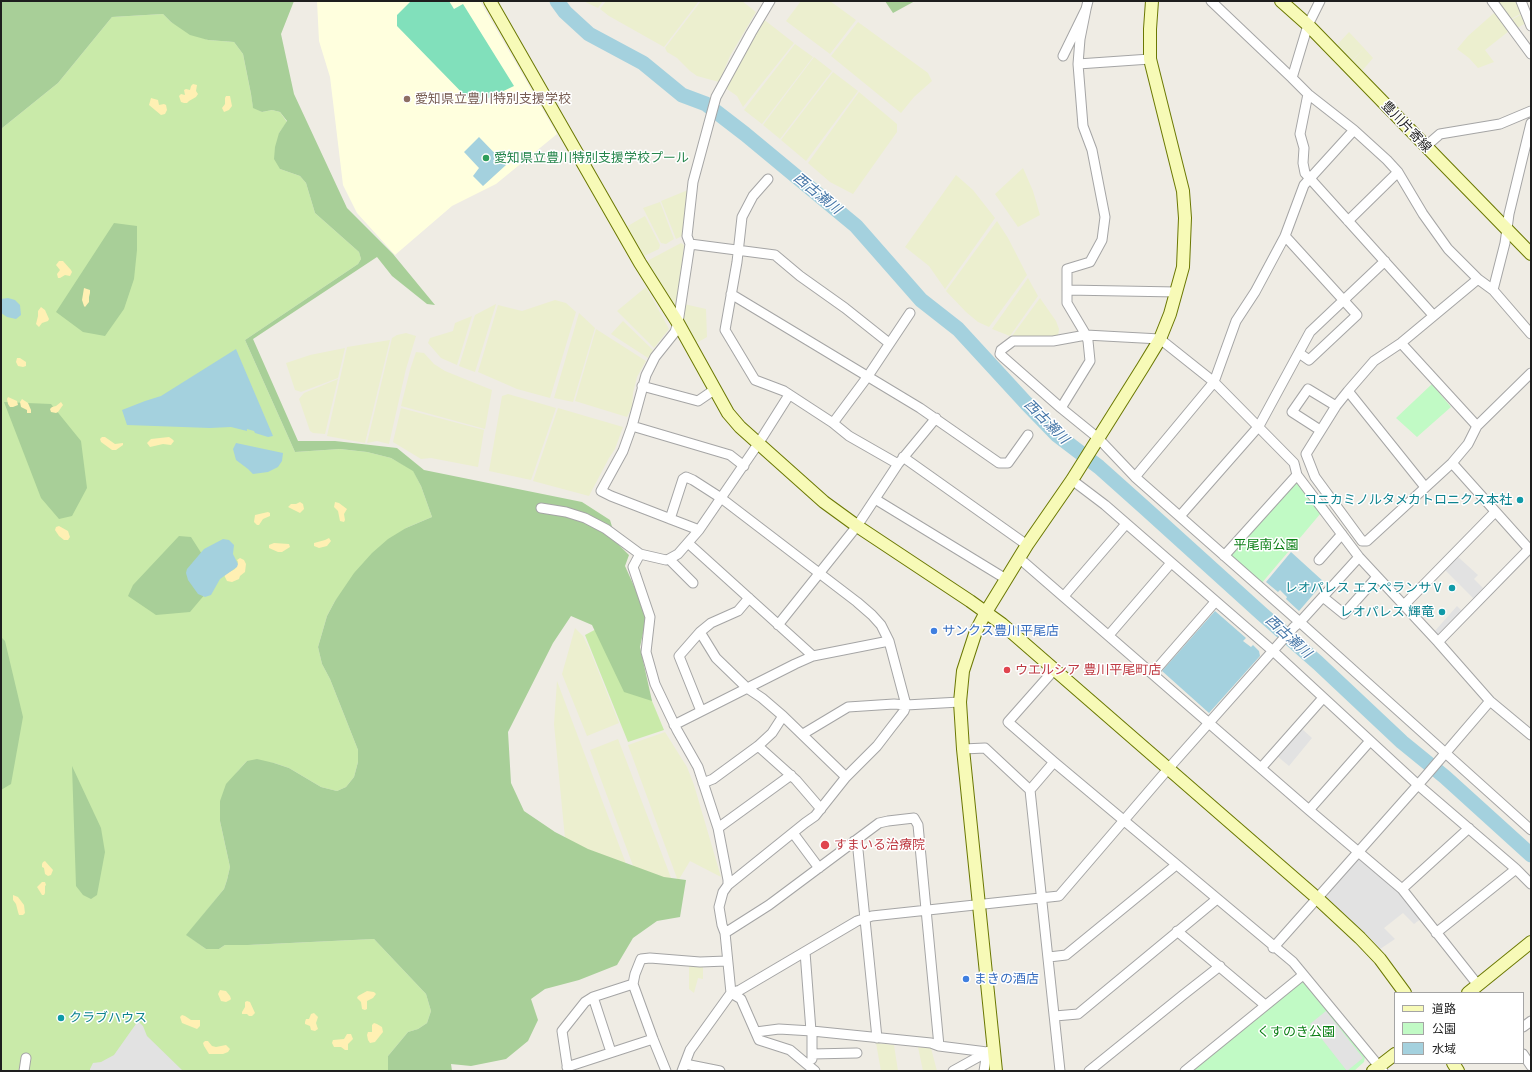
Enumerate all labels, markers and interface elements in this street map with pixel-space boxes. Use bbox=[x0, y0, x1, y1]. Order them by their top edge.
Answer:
place label: 愛知県立豊川特別支援学校 bbox=[415, 91, 571, 107]
marker: 愛知県立豊川特別支援学校 bbox=[402, 94, 412, 104]
street label: 豊川片寄線 bbox=[1378, 98, 1434, 156]
place label: 愛知県立豊川特別支援学校プール bbox=[494, 150, 689, 166]
marker: 愛知県立豊川特別支援学校プール bbox=[481, 153, 491, 163]
water label: 西古瀬川 bbox=[790, 170, 844, 218]
water label: 西古瀬川 bbox=[1020, 396, 1072, 448]
place label: コニカミノルタメカトロニクス本社 bbox=[1304, 492, 1512, 508]
marker: コニカミノルタメカトロニクス本社 bbox=[1515, 495, 1525, 505]
park label: 平尾南公園 bbox=[1234, 537, 1298, 553]
place label: レオパレス エスペランサⅤ bbox=[1285, 580, 1444, 596]
marker: レオパレス エスペランサⅤ bbox=[1447, 583, 1457, 593]
place label: レオパレス 輝竜 bbox=[1340, 604, 1434, 620]
marker: レオパレス 輝竜 bbox=[1437, 607, 1447, 617]
water label: 西古瀬川 bbox=[1262, 612, 1314, 662]
place label: サンクス豊川平尾店 bbox=[942, 623, 1059, 639]
marker: サンクス豊川平尾店 bbox=[929, 626, 939, 636]
place label: ウエルシア 豊川平尾町店 bbox=[1015, 662, 1161, 678]
marker: ウエルシア 豊川平尾町店 bbox=[1002, 665, 1012, 675]
place label: すまいる治療院 bbox=[834, 837, 925, 853]
marker: すまいる治療院 bbox=[819, 839, 831, 851]
place label: まきの酒店 bbox=[974, 971, 1039, 987]
marker: まきの酒店 bbox=[961, 974, 971, 984]
legend bbox=[1394, 992, 1524, 1064]
text: 道路 bbox=[1432, 1001, 1456, 1017]
place label: クラブハウス bbox=[69, 1010, 147, 1026]
marker: クラブハウス bbox=[56, 1013, 66, 1023]
text: 公園 bbox=[1432, 1021, 1456, 1037]
park label: くすのき公園 bbox=[1257, 1024, 1335, 1040]
text: 水域 bbox=[1432, 1041, 1456, 1057]

